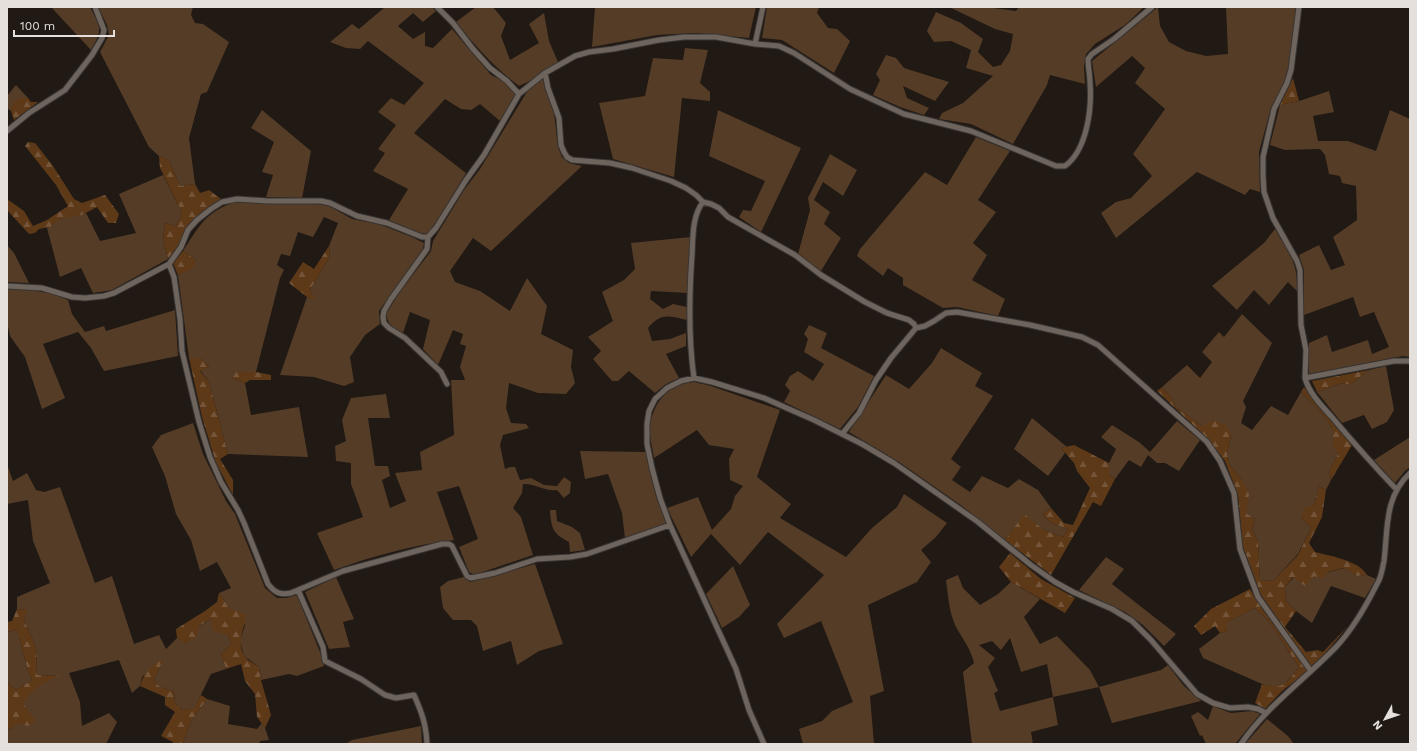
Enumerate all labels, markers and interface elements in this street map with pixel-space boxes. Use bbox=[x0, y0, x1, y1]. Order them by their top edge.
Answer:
scale bar bbox=[14, 12, 114, 38]
text: 100 m bbox=[20, 19, 55, 33]
north arrow bbox=[1365, 699, 1405, 739]
text: N bbox=[1370, 718, 1385, 732]

